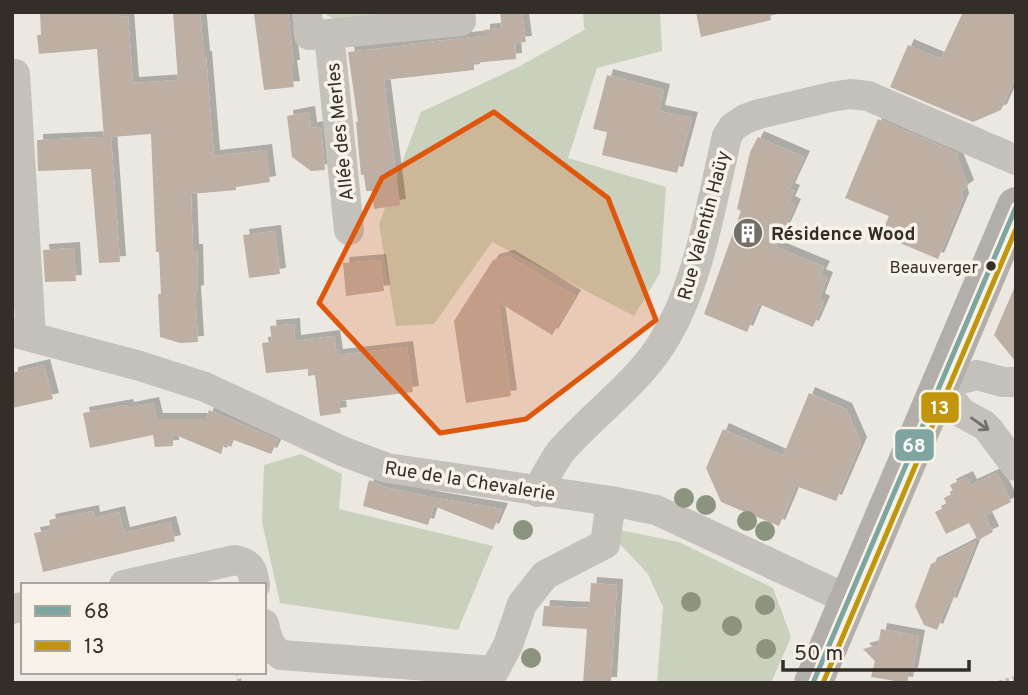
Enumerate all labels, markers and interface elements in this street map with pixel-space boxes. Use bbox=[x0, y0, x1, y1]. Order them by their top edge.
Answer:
street label: Allée des Merles bbox=[322, 62, 360, 202]
street label: Rue Valentin Haüy bbox=[673, 148, 736, 303]
building icon: Résidence Wood bbox=[731, 216, 765, 250]
place label: Résidence Wood bbox=[771, 223, 915, 247]
place label: Beauverger bbox=[889, 258, 978, 280]
marker: Beauverger bbox=[984, 259, 998, 273]
line badge: 13 bbox=[920, 391, 960, 424]
text: 13 bbox=[931, 397, 950, 421]
one-way arrow bbox=[970, 417, 989, 431]
line badge: 68 bbox=[894, 428, 935, 462]
text: 68 bbox=[902, 435, 926, 459]
street label: Rue de la Chevalerie bbox=[383, 457, 557, 507]
legend bbox=[21, 583, 266, 674]
text: 68 bbox=[84, 599, 109, 626]
scale bar bbox=[783, 628, 968, 672]
text: 13 bbox=[84, 634, 104, 661]
text: 50 m bbox=[794, 641, 843, 668]

